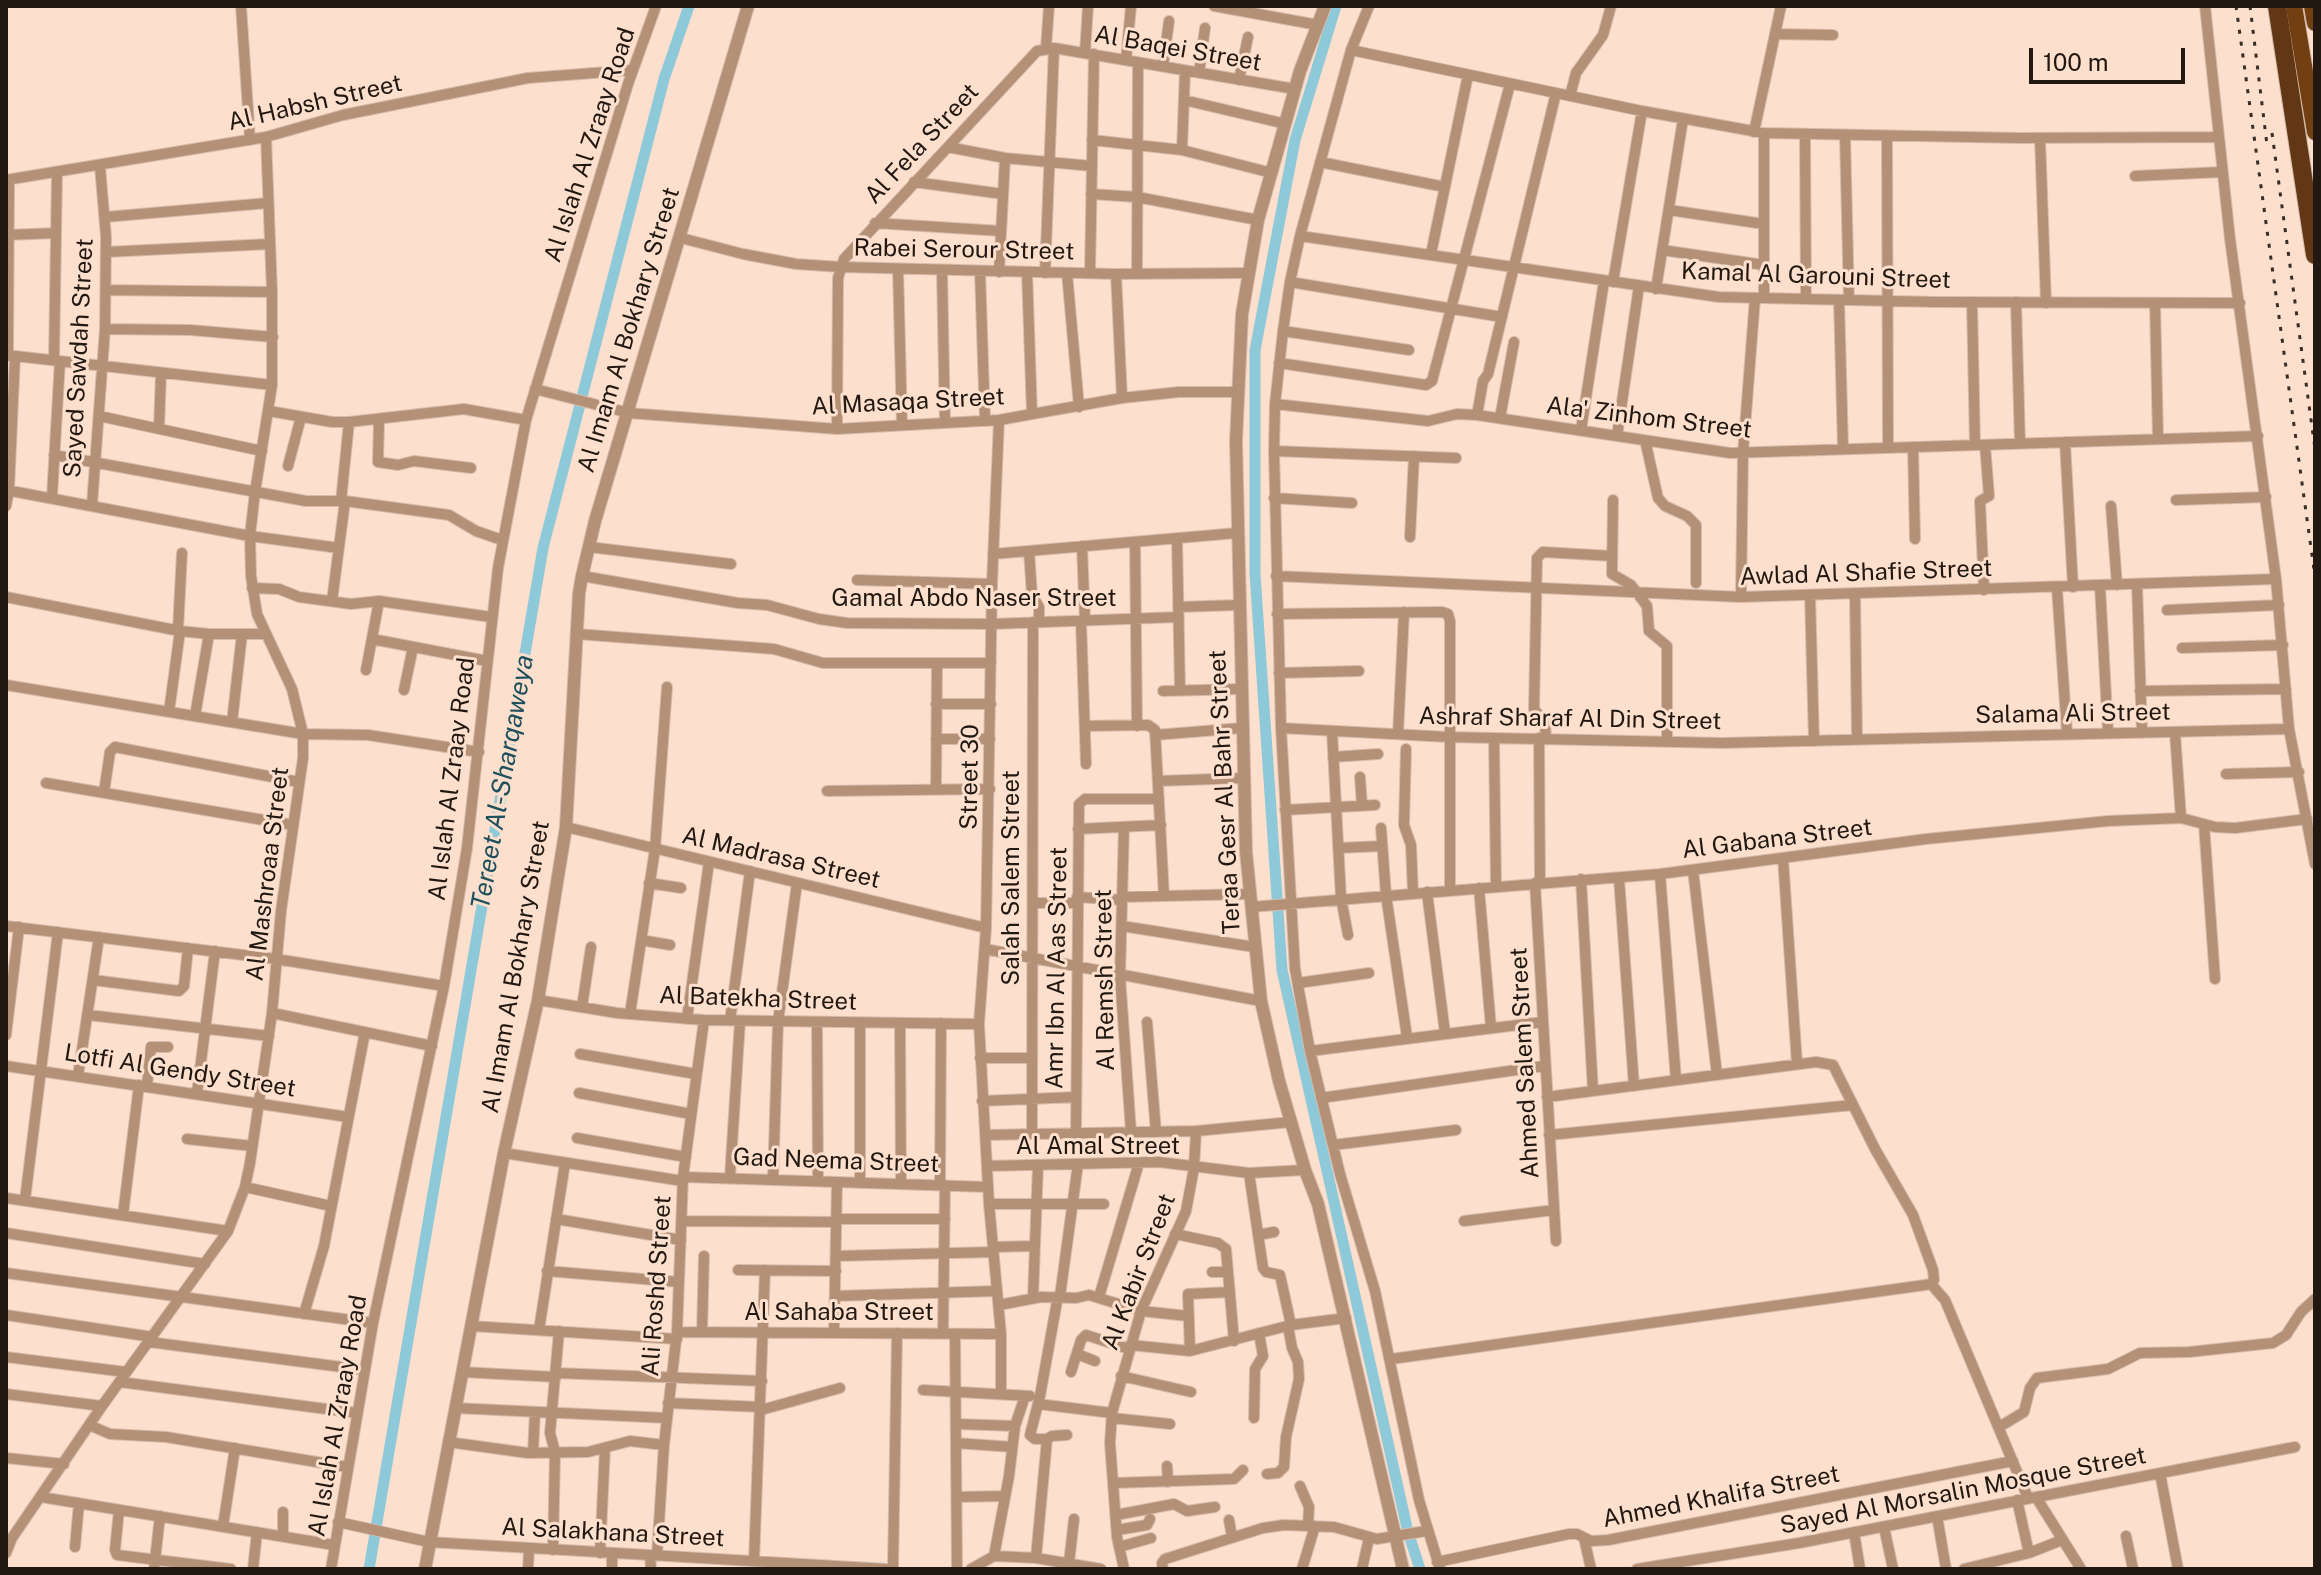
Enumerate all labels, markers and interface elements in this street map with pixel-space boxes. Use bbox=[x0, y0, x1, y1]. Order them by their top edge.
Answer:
street label: Al Baqei Street bbox=[1092, 20, 1264, 78]
street label: Al Islah Al Zraay Road bbox=[538, 24, 642, 266]
scale bar bbox=[2033, 32, 2189, 82]
text: 100 m bbox=[2043, 48, 2109, 76]
street label: Al Habsh Street bbox=[225, 69, 405, 137]
street label: Al Fela Street bbox=[859, 78, 985, 210]
street label: Al Imam Al Bokhary Street bbox=[572, 184, 686, 476]
street label: Rabei Serour Street bbox=[853, 234, 1075, 266]
street label: Sayed Sawdah Street bbox=[58, 237, 100, 479]
street label: Kamal Al Garouni Street bbox=[1681, 257, 1951, 295]
street label: Al Masaqa Street bbox=[811, 383, 1005, 421]
street label: Ala' Zinhom Street bbox=[1545, 391, 1753, 445]
street label: Awlad Al Shafie Street bbox=[1739, 554, 1993, 592]
street label: Gamal Abdo Naser Street bbox=[831, 585, 1117, 613]
street label: Teraa Gesr Al Bahr Street bbox=[1203, 649, 1247, 935]
water label: Tereet Al-Sharqaweya bbox=[465, 652, 541, 912]
street label: Al Islah Al Zraay Road bbox=[423, 656, 481, 902]
street label: Salama Ali Street bbox=[1975, 698, 2171, 730]
street label: Ashraf Sharaf Al Din Street bbox=[1418, 702, 1722, 736]
street label: Street 30 bbox=[955, 724, 985, 830]
street label: Al Mashroaa Street bbox=[241, 765, 295, 983]
street label: Salah Salem Street bbox=[998, 770, 1026, 986]
street label: Al Gabana Street bbox=[1680, 813, 1874, 865]
street label: Al Imam Al Bokhary Street bbox=[476, 819, 556, 1115]
street label: Al Madrasa Street bbox=[679, 821, 883, 895]
street label: Amr Ibn Al Aas Street bbox=[1040, 847, 1074, 1089]
street label: Al Remsh Street bbox=[1089, 889, 1121, 1071]
street label: Ahmed Salem Street bbox=[1505, 947, 1545, 1179]
street label: Al Batekha Street bbox=[659, 981, 857, 1017]
street label: Lotfi Al Gendy Street bbox=[62, 1038, 298, 1104]
street label: Al Amal Street bbox=[1016, 1133, 1180, 1161]
street label: Gad Neema Street bbox=[733, 1143, 939, 1179]
street label: Al Kabir Street bbox=[1096, 1190, 1182, 1354]
street label: Ali Roshd Street bbox=[636, 1194, 678, 1378]
street label: Al Islah Al Zraay Road bbox=[303, 1293, 373, 1539]
street label: Al Sahaba Street bbox=[744, 1299, 934, 1327]
street label: Sayed Al Morsalin Mosque Street bbox=[1778, 1441, 2148, 1541]
street label: Ahmed Khalifa Street bbox=[1600, 1460, 1842, 1534]
street label: Al Salakhana Street bbox=[501, 1513, 725, 1553]

